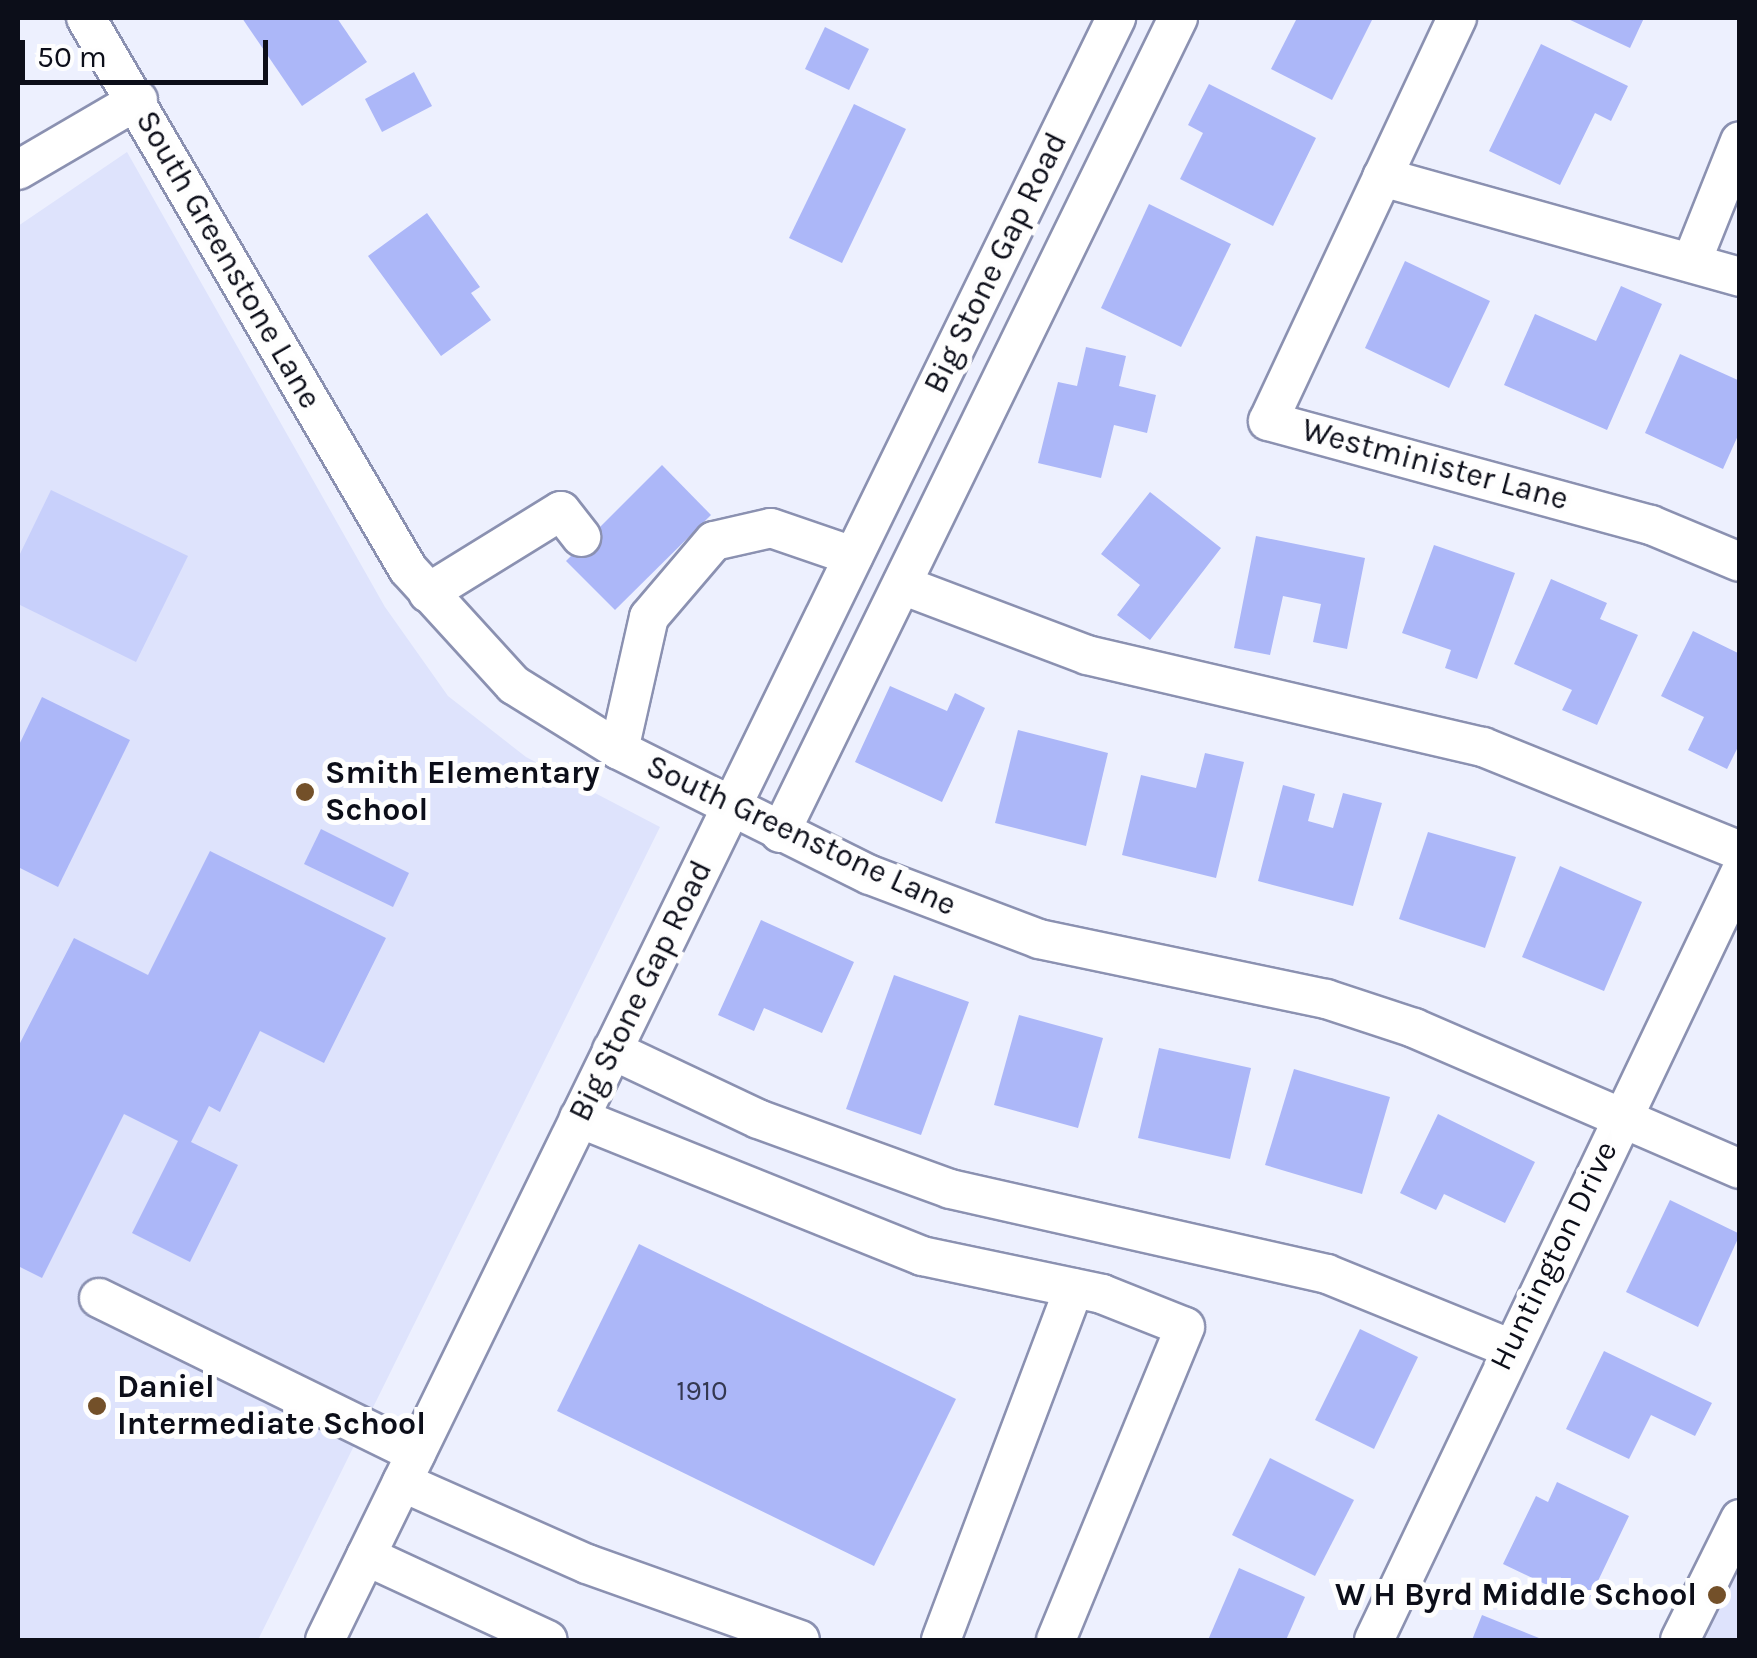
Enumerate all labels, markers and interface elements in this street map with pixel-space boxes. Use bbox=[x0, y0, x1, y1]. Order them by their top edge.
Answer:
scale bar bbox=[25, 20, 272, 82]
text: 50 m bbox=[37, 39, 107, 75]
street label: South Greenstone Lane bbox=[127, 104, 329, 416]
street label: Big Stone Gap Road bbox=[916, 126, 1076, 400]
street label: Westminister Lane bbox=[1298, 411, 1572, 519]
street label: South Greenstone Lane bbox=[640, 747, 962, 925]
place label: Smith Elementary School bbox=[325, 755, 600, 830]
marker: Smith Elementary School bbox=[294, 781, 316, 803]
street label: Big Stone Gap Road bbox=[561, 854, 721, 1128]
street label: Huntington Drive bbox=[1482, 1135, 1626, 1377]
place label: Daniel Intermediate School bbox=[117, 1369, 426, 1444]
house number: 1910 bbox=[676, 1374, 728, 1408]
marker: Daniel Intermediate School bbox=[86, 1395, 108, 1417]
place label: W H Byrd Middle School bbox=[1335, 1576, 1697, 1614]
marker: W H Byrd Middle School bbox=[1706, 1584, 1728, 1606]

